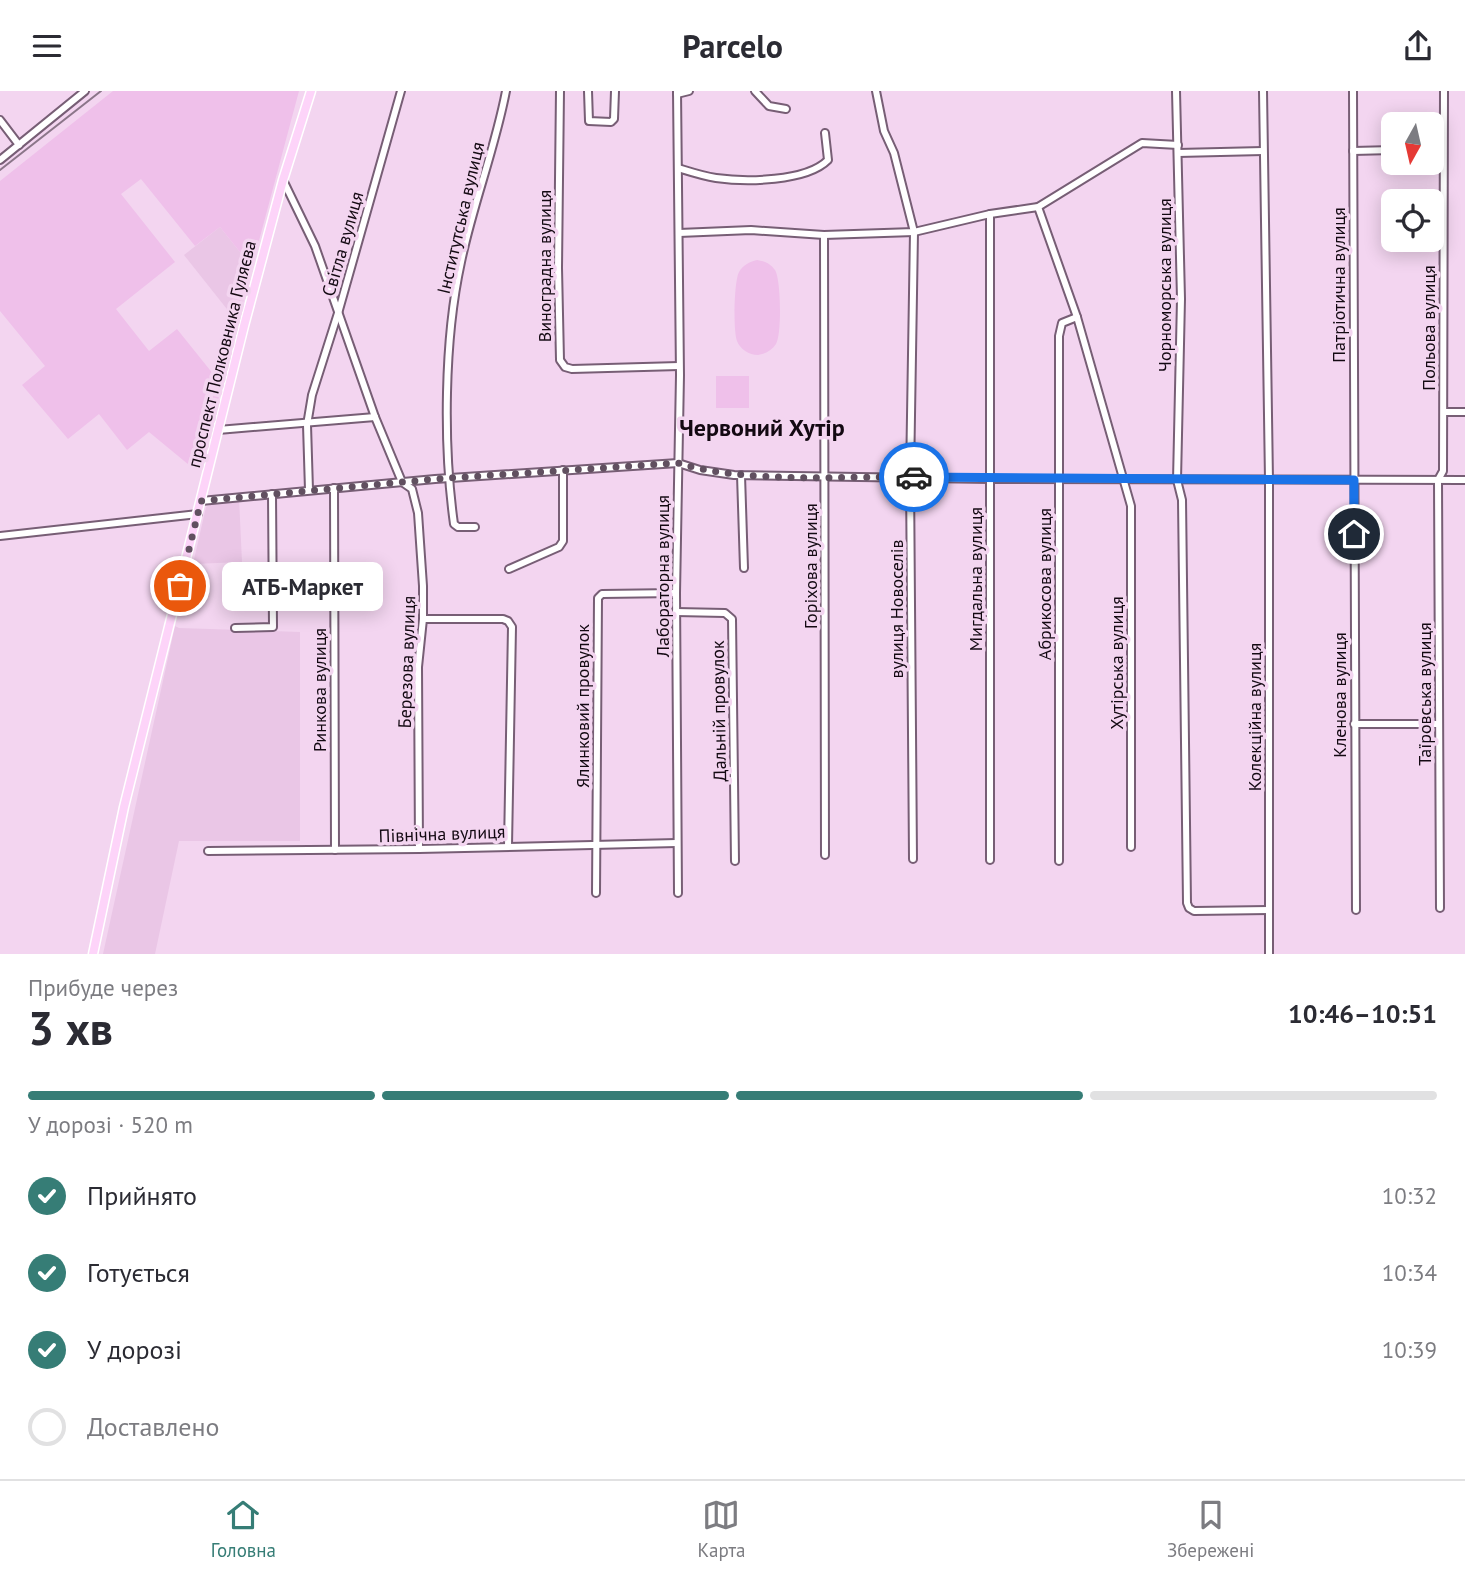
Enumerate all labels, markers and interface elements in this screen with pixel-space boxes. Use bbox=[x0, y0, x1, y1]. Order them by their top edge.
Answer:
text: Parcelo bbox=[682, 25, 783, 67]
icon: menu bbox=[28, 27, 66, 65]
icon: share bbox=[1399, 27, 1437, 65]
north arrow bbox=[1381, 112, 1444, 175]
map controls bbox=[1381, 112, 1444, 252]
street label: Інститутська вулиця bbox=[432, 140, 489, 296]
street label: Світла вулиця bbox=[317, 189, 368, 299]
button: locate bbox=[1381, 189, 1444, 252]
street label: Виноградна вулиця bbox=[533, 190, 556, 342]
street label: Чорноморська вулиця bbox=[1153, 198, 1176, 372]
street label: Патріотична вулиця bbox=[1327, 207, 1350, 363]
street label: проспект Полковника Гуляєва bbox=[182, 238, 261, 470]
street label: Польова вулиця bbox=[1417, 265, 1440, 391]
district label: Червоний Хутір bbox=[679, 412, 845, 443]
courier bbox=[879, 442, 949, 512]
icon: car bbox=[895, 458, 933, 496]
street label: Лабораторна вулиця bbox=[651, 495, 674, 658]
street label: Горіхова вулиця bbox=[799, 503, 822, 629]
pin bbox=[1324, 504, 1384, 564]
street label: Мигдальна вулиця bbox=[964, 507, 987, 651]
street label: Абрикосова вулиця bbox=[1033, 508, 1056, 660]
icon: home bbox=[1335, 515, 1373, 553]
street label: вулиця Новоселів bbox=[885, 540, 908, 678]
pin bbox=[150, 556, 210, 616]
callout: АТБ-Маркет bbox=[222, 561, 383, 611]
icon: bag bbox=[161, 567, 199, 605]
text: АТБ-Маркет bbox=[242, 572, 363, 601]
street label: Березова вулиця bbox=[393, 595, 420, 729]
street label: Хутірська вулиця bbox=[1105, 596, 1128, 730]
street label: Таїровська вулиця bbox=[1413, 622, 1436, 766]
street label: Ялинковий провулок bbox=[571, 624, 594, 788]
street label: Ринкова вулиця bbox=[308, 628, 331, 752]
street label: Кленова вулиця bbox=[1328, 632, 1351, 758]
street label: Дальній провулок bbox=[706, 640, 731, 782]
street label: Колекційна вулиця bbox=[1243, 643, 1266, 791]
street label: Північна вулиця bbox=[378, 820, 506, 847]
text: Прибуде через bbox=[28, 973, 178, 1002]
text: 10:46–10:51 bbox=[1288, 997, 1437, 1030]
text: 3 хв bbox=[28, 998, 113, 1058]
text: У дорозі · 520 m bbox=[28, 1110, 193, 1139]
icon: check bbox=[28, 1177, 66, 1215]
text: Прийнято bbox=[87, 1179, 197, 1212]
text: 10:32 bbox=[1382, 1181, 1437, 1210]
icon: check bbox=[28, 1254, 66, 1292]
text: Готується bbox=[87, 1256, 190, 1289]
text: 10:34 bbox=[1382, 1258, 1437, 1287]
icon: check bbox=[28, 1331, 66, 1369]
text: У дорозі bbox=[87, 1333, 182, 1366]
text: 10:39 bbox=[1382, 1335, 1437, 1364]
text: Доставлено bbox=[87, 1410, 220, 1443]
tab: Головна bbox=[211, 1496, 276, 1562]
tab: Карта bbox=[697, 1496, 745, 1562]
tab: Збережені bbox=[1167, 1496, 1254, 1562]

